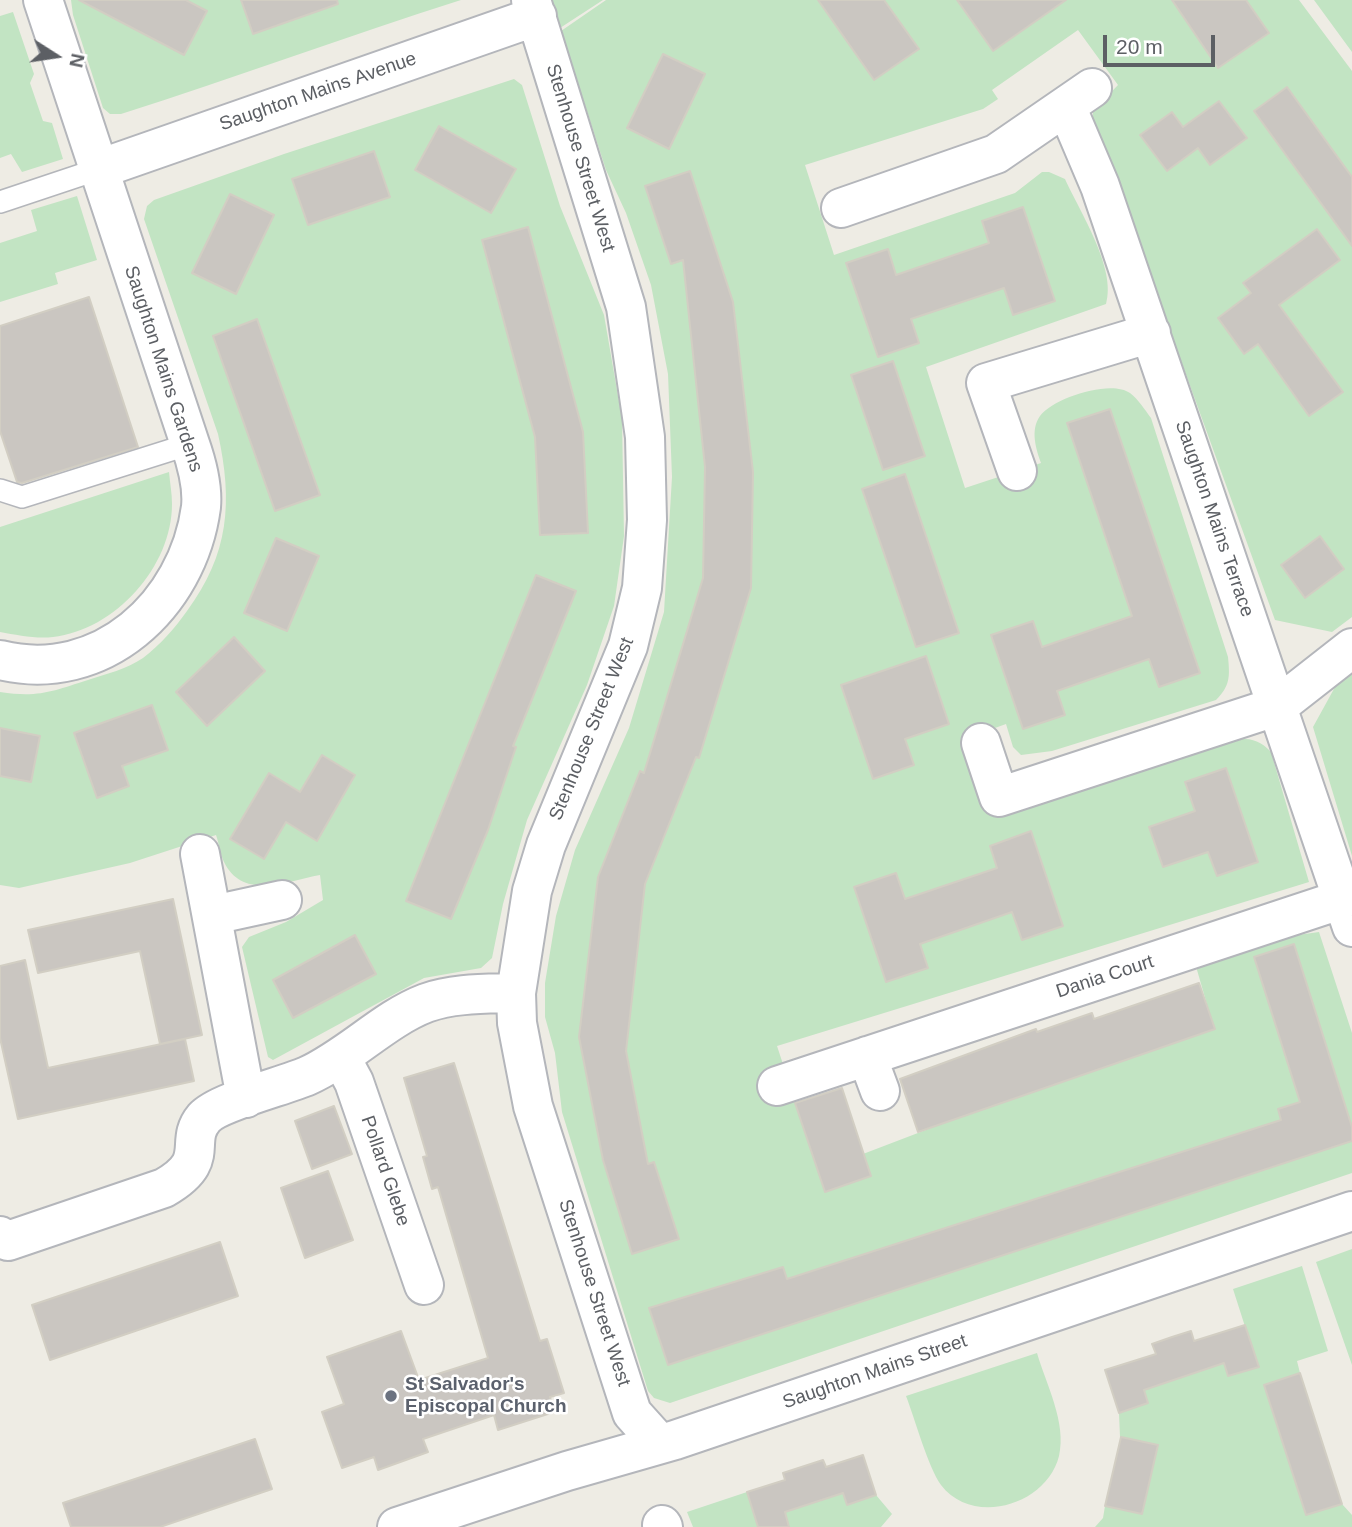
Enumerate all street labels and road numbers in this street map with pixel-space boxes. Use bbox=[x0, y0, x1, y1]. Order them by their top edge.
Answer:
street label: Saughton Mains Avenue bbox=[217, 48, 419, 136]
street label: Stenhouse Street West bbox=[541, 61, 619, 255]
street label: Saughton Mains Gardens bbox=[119, 263, 207, 475]
street label: Saughton Mains Terrace bbox=[1170, 418, 1258, 620]
street label: Stenhouse Street West bbox=[545, 634, 639, 824]
street label: Dania Court bbox=[1053, 950, 1157, 1004]
street label: Pollard Glebe bbox=[355, 1113, 415, 1229]
street label: Stenhouse Street West bbox=[553, 1197, 635, 1389]
street label: Saughton Mains Street bbox=[780, 1330, 970, 1414]

